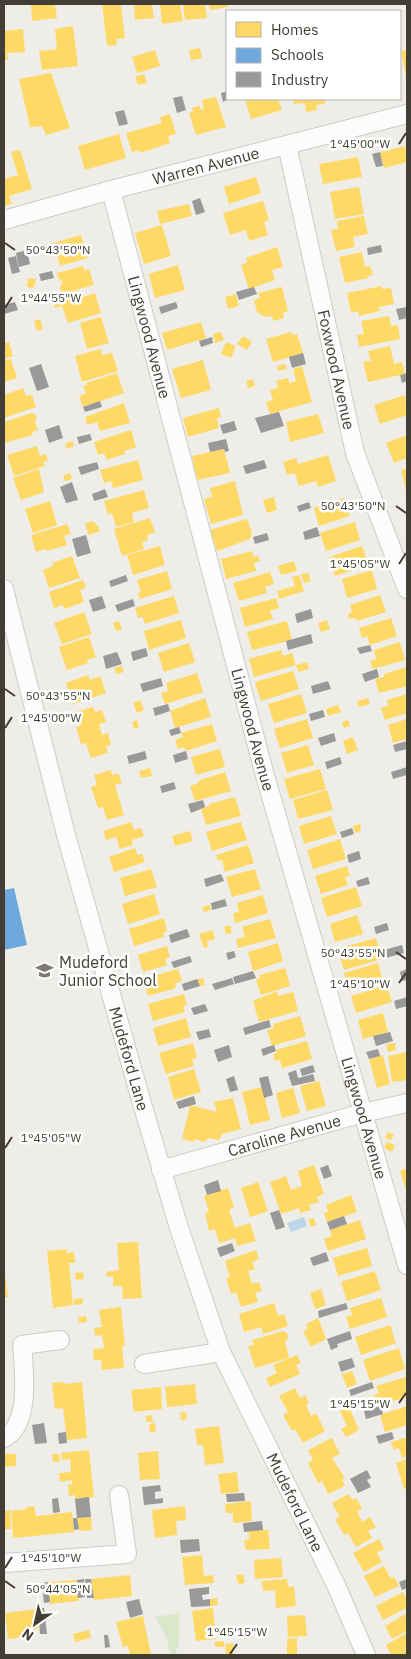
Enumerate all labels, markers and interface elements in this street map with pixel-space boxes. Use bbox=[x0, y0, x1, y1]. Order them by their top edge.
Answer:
legend bbox=[226, 10, 401, 100]
text: Homes bbox=[271, 20, 319, 39]
text: Schools bbox=[271, 45, 324, 64]
text: Industry bbox=[271, 70, 329, 89]
text: 1°45'00"W bbox=[330, 136, 391, 151]
street label: Warren Avenue bbox=[150, 142, 261, 189]
text: 50°43'50"N bbox=[25, 242, 91, 257]
street label: Lingwood Avenue bbox=[124, 273, 175, 401]
text: 1°44'55"W bbox=[21, 290, 82, 305]
street label: Foxwood Avenue bbox=[314, 308, 360, 432]
text: 50°43'50"N bbox=[320, 498, 386, 513]
text: 1°45'05"W bbox=[330, 556, 391, 571]
street label: Lingwood Avenue bbox=[227, 666, 279, 794]
text: 50°43'55"N bbox=[25, 688, 91, 703]
text: 1°45'00"W bbox=[21, 710, 82, 725]
text: 50°43'55"N bbox=[320, 945, 386, 960]
place label: Mudeford Junior School bbox=[59, 952, 157, 990]
school or university icon: Mudeford Junior School bbox=[35, 961, 55, 981]
text: 1°45'10"W bbox=[330, 976, 391, 991]
street label: Mudeford Lane bbox=[105, 1004, 154, 1113]
street label: Lingwood Avenue bbox=[337, 1055, 392, 1182]
street label: Caroline Avenue bbox=[225, 1110, 343, 1161]
text: 1°45'05"W bbox=[21, 1130, 82, 1145]
text: 1°45'15"W bbox=[330, 1396, 391, 1411]
street label: Mudeford Lane bbox=[262, 1450, 328, 1555]
text: 1°45'10"W bbox=[21, 1550, 82, 1565]
text: 50°44'05"N bbox=[25, 1581, 91, 1596]
north arrow bbox=[10, 1599, 60, 1649]
text: N bbox=[18, 1624, 37, 1645]
text: 1°45'15"W bbox=[207, 1624, 268, 1639]

